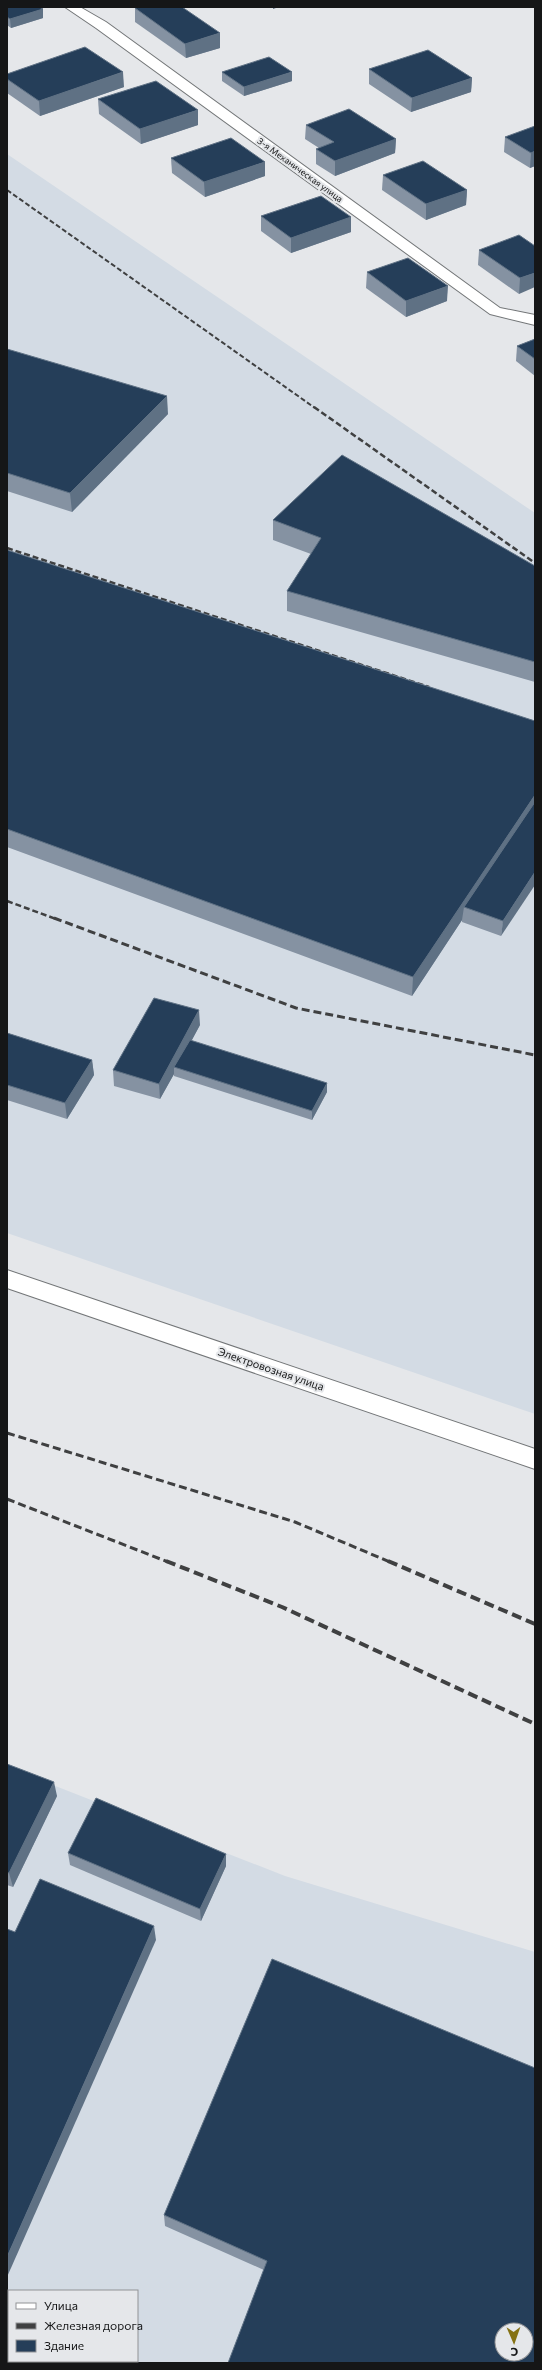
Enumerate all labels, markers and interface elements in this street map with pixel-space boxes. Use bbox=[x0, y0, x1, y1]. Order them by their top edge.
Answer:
street label: 3-я Механическая улица bbox=[255, 135, 345, 205]
street label: Электровозная улица bbox=[216, 1344, 326, 1393]
legend bbox=[8, 2290, 138, 2362]
text: Улица bbox=[44, 2298, 78, 2312]
text: Железная дорога bbox=[44, 2318, 143, 2332]
north arrow bbox=[494, 2322, 534, 2362]
text: Здание bbox=[44, 2338, 84, 2352]
text: С bbox=[510, 2346, 518, 2359]

